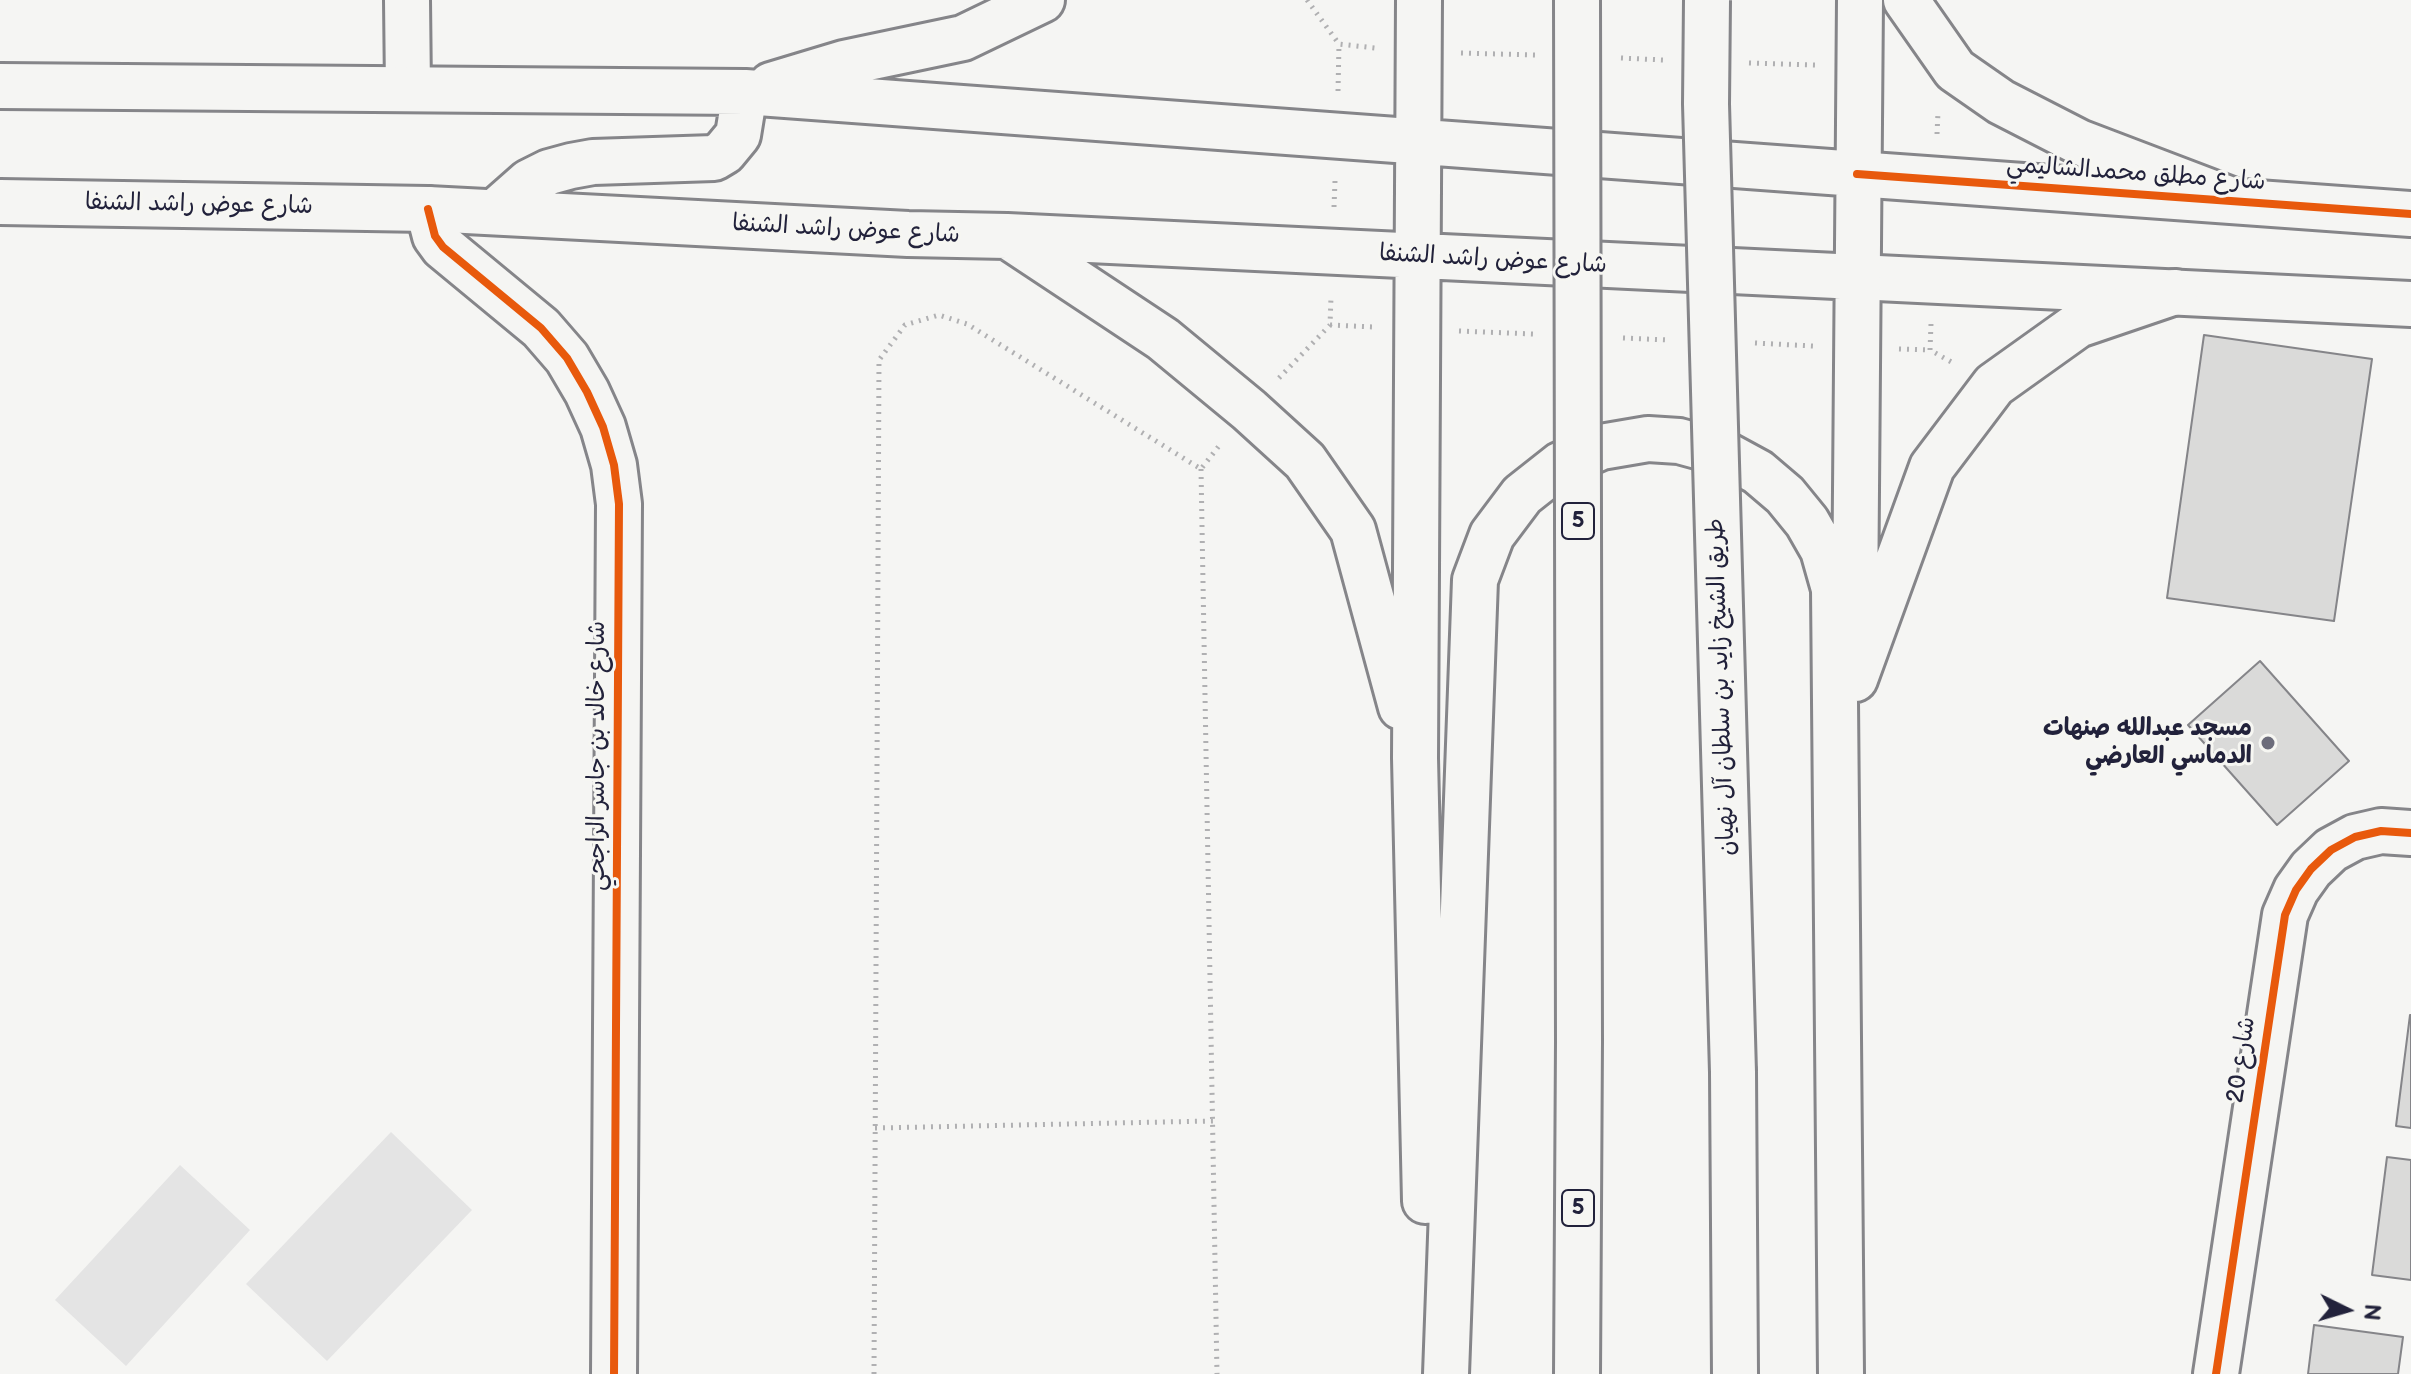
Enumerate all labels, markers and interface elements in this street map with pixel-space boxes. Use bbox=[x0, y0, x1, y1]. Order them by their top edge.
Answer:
street label: شارع مطلق محمدالشاليمي bbox=[2005, 151, 2267, 197]
street label: شارع عوض راشد الشنفا bbox=[85, 189, 313, 221]
street label: شارع عوض راشد الشنفا bbox=[731, 210, 961, 250]
street label: شارع عوض راشد الشنفا bbox=[1378, 240, 1608, 280]
road number: 5 bbox=[1562, 503, 1594, 539]
street label: طريق الشيخ زايد بن سلطان آل نهيان bbox=[1702, 518, 1742, 856]
street label: شارع خالد بن جاسر الراجحي bbox=[584, 621, 612, 891]
place label: مسجد عبدالله صنهات الدماسي العارضي bbox=[2043, 715, 2252, 771]
marker: مسجد عبدالله صنهات الدماسي العارضي bbox=[2259, 734, 2277, 752]
street label: شارع 20 bbox=[2222, 1015, 2262, 1105]
road number: 5 bbox=[1562, 1190, 1594, 1226]
north arrow bbox=[2307, 1270, 2387, 1350]
text: N bbox=[2357, 1303, 2386, 1322]

